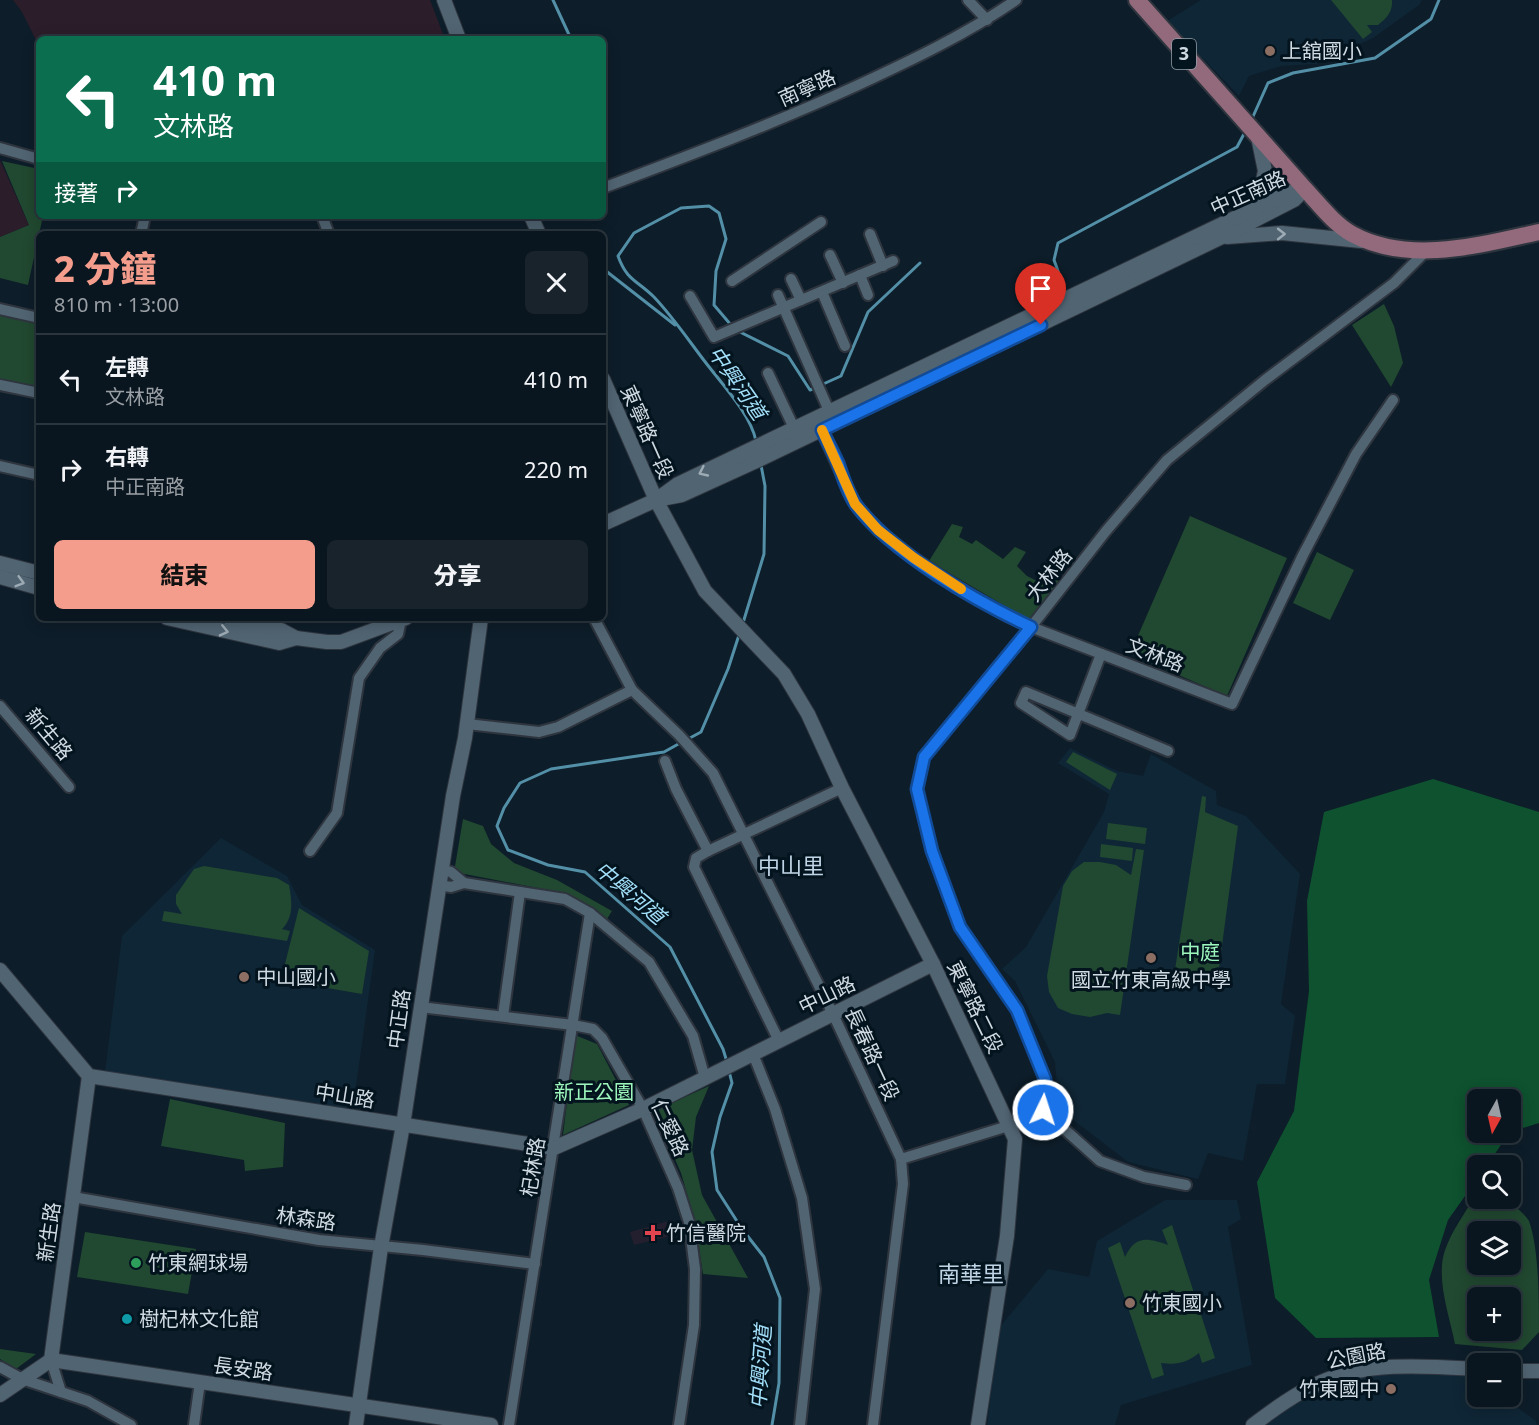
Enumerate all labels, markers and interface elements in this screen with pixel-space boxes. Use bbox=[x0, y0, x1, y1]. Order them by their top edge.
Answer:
place label: 上舘國小 bbox=[1282, 37, 1362, 64]
road number: 3 bbox=[1172, 39, 1196, 69]
marker: 上舘國小 bbox=[1263, 44, 1277, 58]
text: 410 m bbox=[153, 51, 277, 108]
icon: left bbox=[54, 60, 132, 138]
street label: 南寧路 bbox=[774, 63, 840, 112]
text: 文林路 bbox=[153, 107, 234, 144]
street label: 中正南路 bbox=[1206, 164, 1290, 221]
icon: right bbox=[110, 174, 143, 207]
text: 接著 bbox=[54, 177, 98, 207]
one-way arrow bbox=[1276, 228, 1285, 240]
text: 2 分鐘 bbox=[54, 244, 156, 293]
button: close bbox=[525, 251, 588, 314]
pin bbox=[1015, 263, 1066, 325]
icon: arrive bbox=[1024, 272, 1057, 305]
text: 810 m · 13:00 bbox=[54, 291, 179, 318]
water label: 中興河道 bbox=[702, 340, 775, 427]
text: 左轉 bbox=[105, 351, 149, 381]
icon: left bbox=[54, 363, 87, 396]
text: 410 m bbox=[524, 364, 588, 394]
street label: 東寧路一段 bbox=[615, 381, 680, 483]
text: 文林路 bbox=[105, 383, 165, 410]
text: 右轉 bbox=[105, 441, 149, 471]
icon: right bbox=[54, 453, 87, 486]
text: 220 m bbox=[524, 454, 588, 484]
one-way arrow bbox=[698, 465, 709, 477]
text: 中正南路 bbox=[105, 473, 185, 500]
button: 結束 bbox=[54, 540, 315, 609]
button: 分享 bbox=[327, 540, 588, 609]
street label: 大林路 bbox=[1019, 543, 1078, 607]
one-way arrow bbox=[14, 575, 24, 587]
one-way arrow bbox=[219, 624, 229, 637]
street label: 文林路 bbox=[1122, 631, 1188, 678]
street label: 新生路 bbox=[20, 702, 79, 765]
district label: 中山里 bbox=[758, 850, 824, 880]
water label: 中興河道 bbox=[589, 855, 674, 932]
park label: 中庭 bbox=[1180, 938, 1220, 965]
marker: 國立竹東高級中學 bbox=[1144, 951, 1158, 965]
street label: 東寧路二段 bbox=[941, 956, 1010, 1058]
place label: 中山國小 bbox=[256, 963, 336, 990]
place label: 國立竹東高級中學 bbox=[1071, 966, 1231, 993]
street label: 中山路 bbox=[794, 969, 860, 1020]
marker: 中山國小 bbox=[237, 970, 251, 984]
street label: 中正路 bbox=[381, 987, 416, 1051]
street label: 長春路一段 bbox=[839, 1003, 906, 1105]
street label: 中山路 bbox=[313, 1077, 377, 1114]
park label: 新正公園 bbox=[554, 1078, 634, 1105]
position arrow bbox=[1011, 1078, 1075, 1142]
north arrow bbox=[1467, 1089, 1521, 1143]
map controls bbox=[1467, 1089, 1521, 1407]
street label: 仁愛路 bbox=[646, 1095, 695, 1161]
street label: 杞林路 bbox=[514, 1135, 551, 1199]
button: search bbox=[1467, 1155, 1521, 1209]
street label: 新生路 bbox=[31, 1200, 66, 1264]
street label: 林森路 bbox=[274, 1201, 338, 1236]
place label: 竹信醫院 bbox=[666, 1219, 746, 1246]
button: layers bbox=[1467, 1221, 1521, 1275]
marker: 竹信醫院 bbox=[644, 1224, 662, 1242]
place label: 竹東網球場 bbox=[148, 1249, 248, 1276]
marker: 竹東網球場 bbox=[129, 1256, 143, 1270]
district label: 南華里 bbox=[938, 1258, 1004, 1288]
button: + bbox=[1467, 1287, 1521, 1341]
place label: 竹東國小 bbox=[1142, 1289, 1222, 1316]
marker: 竹東國小 bbox=[1123, 1296, 1137, 1310]
place label: 樹杞林文化館 bbox=[139, 1305, 259, 1332]
marker: 樹杞林文化館 bbox=[120, 1312, 134, 1326]
water label: 中興河道 bbox=[743, 1321, 777, 1410]
street label: 公園路 bbox=[1324, 1337, 1388, 1374]
street label: 長安路 bbox=[211, 1351, 275, 1386]
button: − bbox=[1467, 1353, 1521, 1407]
place label: 竹東國中 bbox=[1299, 1375, 1379, 1402]
marker: 竹東國中 bbox=[1384, 1382, 1398, 1396]

